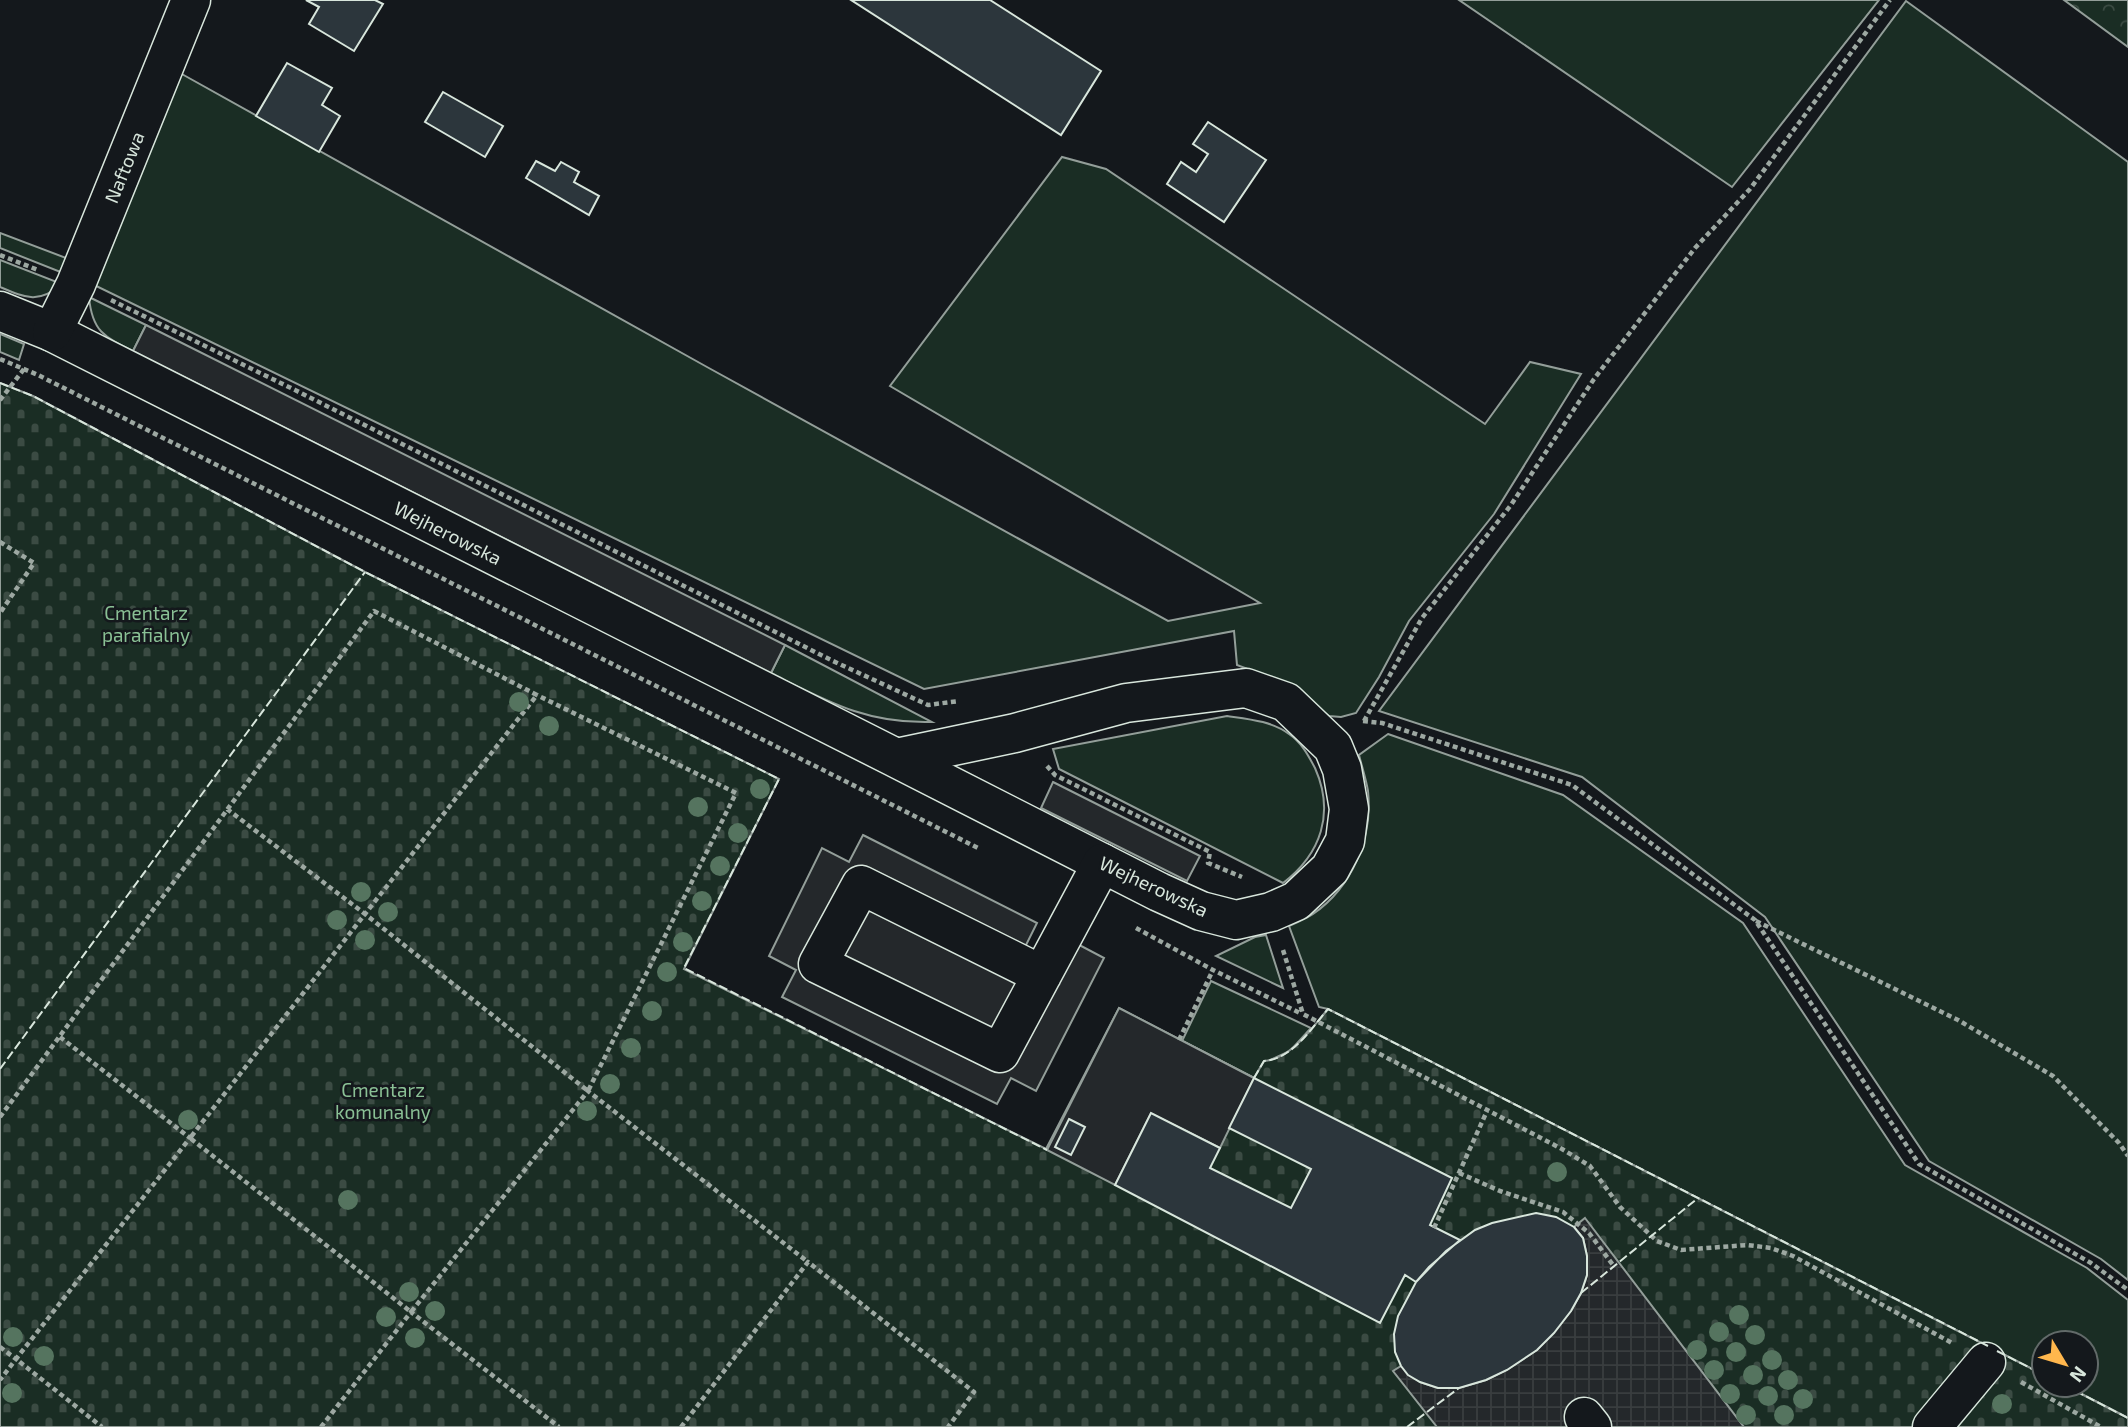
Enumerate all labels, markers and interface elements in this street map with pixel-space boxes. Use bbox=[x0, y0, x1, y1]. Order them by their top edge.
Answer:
street label: Naftowa bbox=[99, 128, 148, 206]
street label: Wejherowska bbox=[391, 495, 506, 569]
park label: Cmentarz parafialny bbox=[102, 601, 190, 646]
street label: Wejherowska bbox=[1096, 851, 1212, 921]
park label: Cmentarz komunalny bbox=[335, 1078, 431, 1123]
north arrow bbox=[2030, 1329, 2100, 1399]
text: N bbox=[2066, 1362, 2092, 1387]

